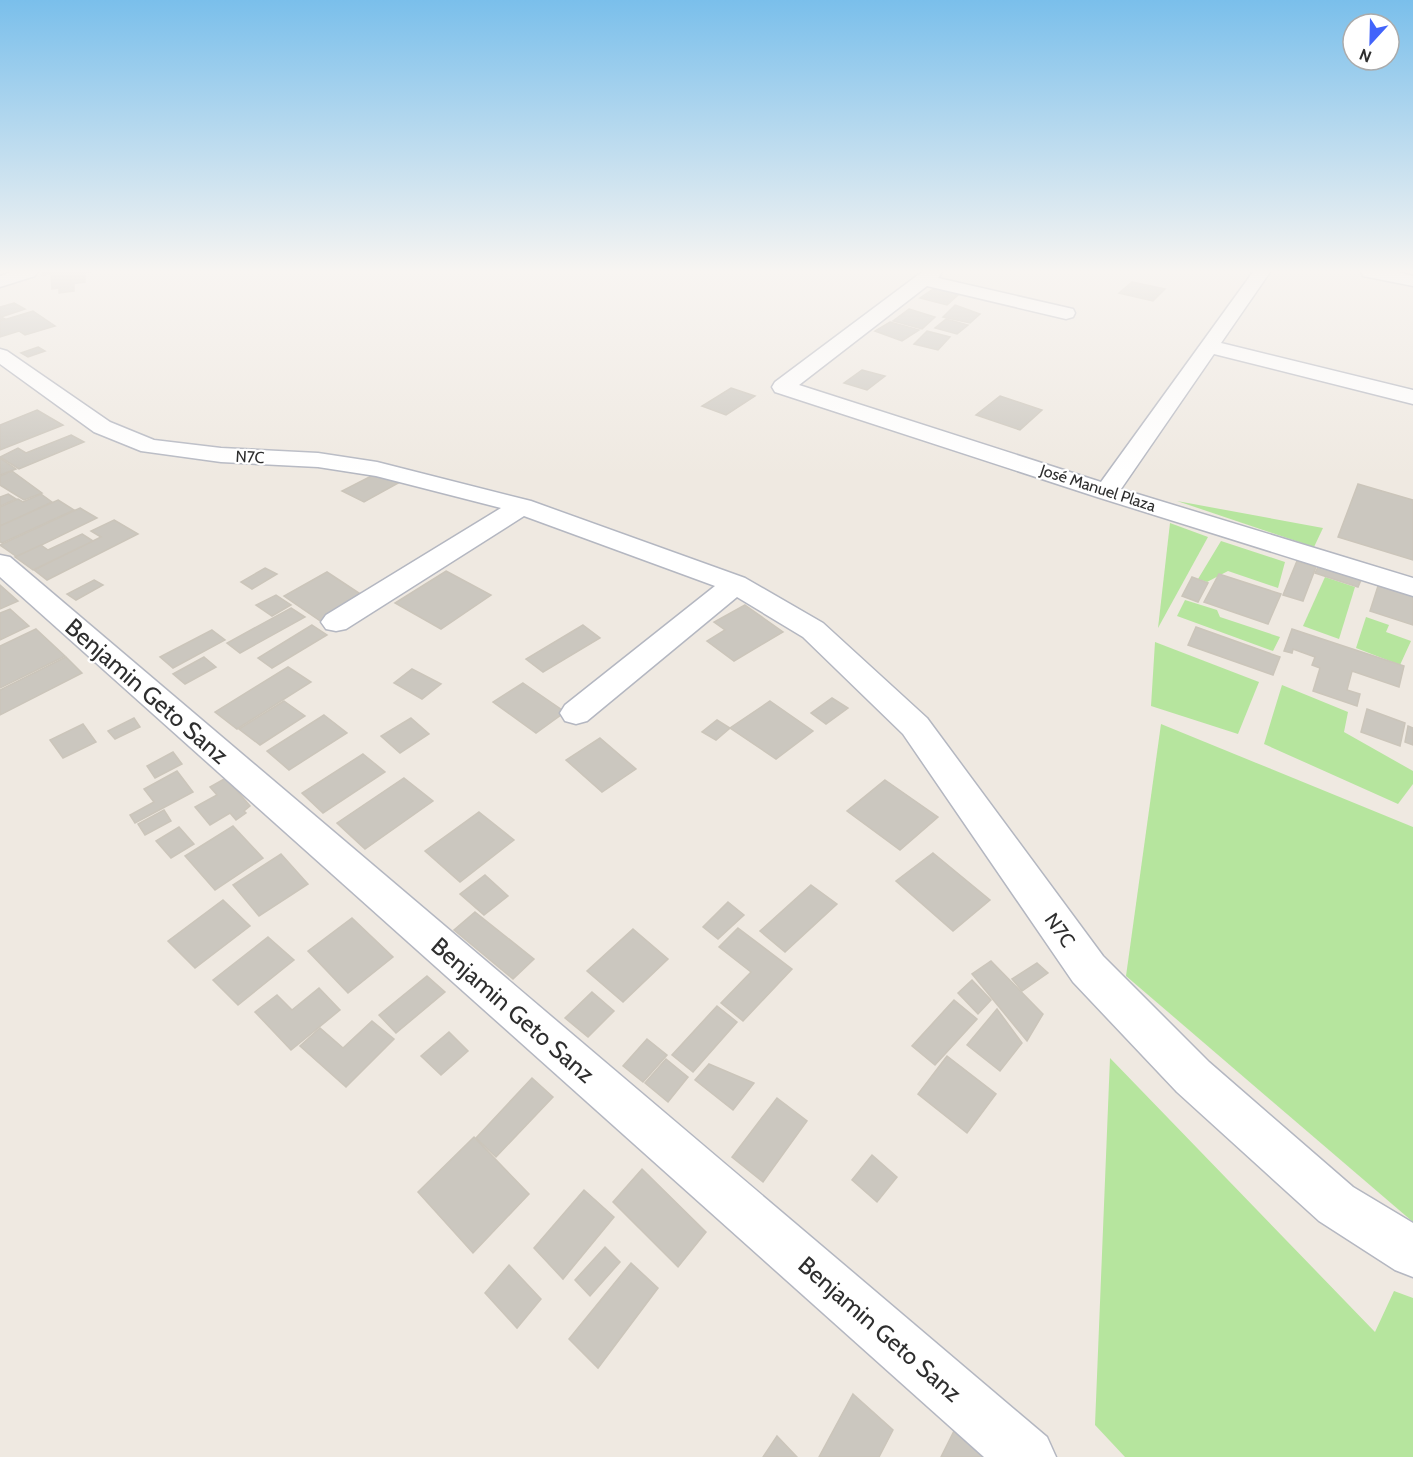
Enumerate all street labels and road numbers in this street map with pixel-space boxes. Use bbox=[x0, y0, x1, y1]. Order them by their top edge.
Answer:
street label: N7C bbox=[235, 447, 265, 467]
street label: José Manuel Plaza bbox=[1037, 460, 1158, 516]
street label: Benjamin Geto Sanz bbox=[59, 612, 235, 770]
street label: N7C bbox=[1040, 908, 1080, 952]
street label: Benjamin Geto Sanz bbox=[425, 931, 601, 1089]
street label: Benjamin Geto Sanz bbox=[792, 1250, 968, 1408]

